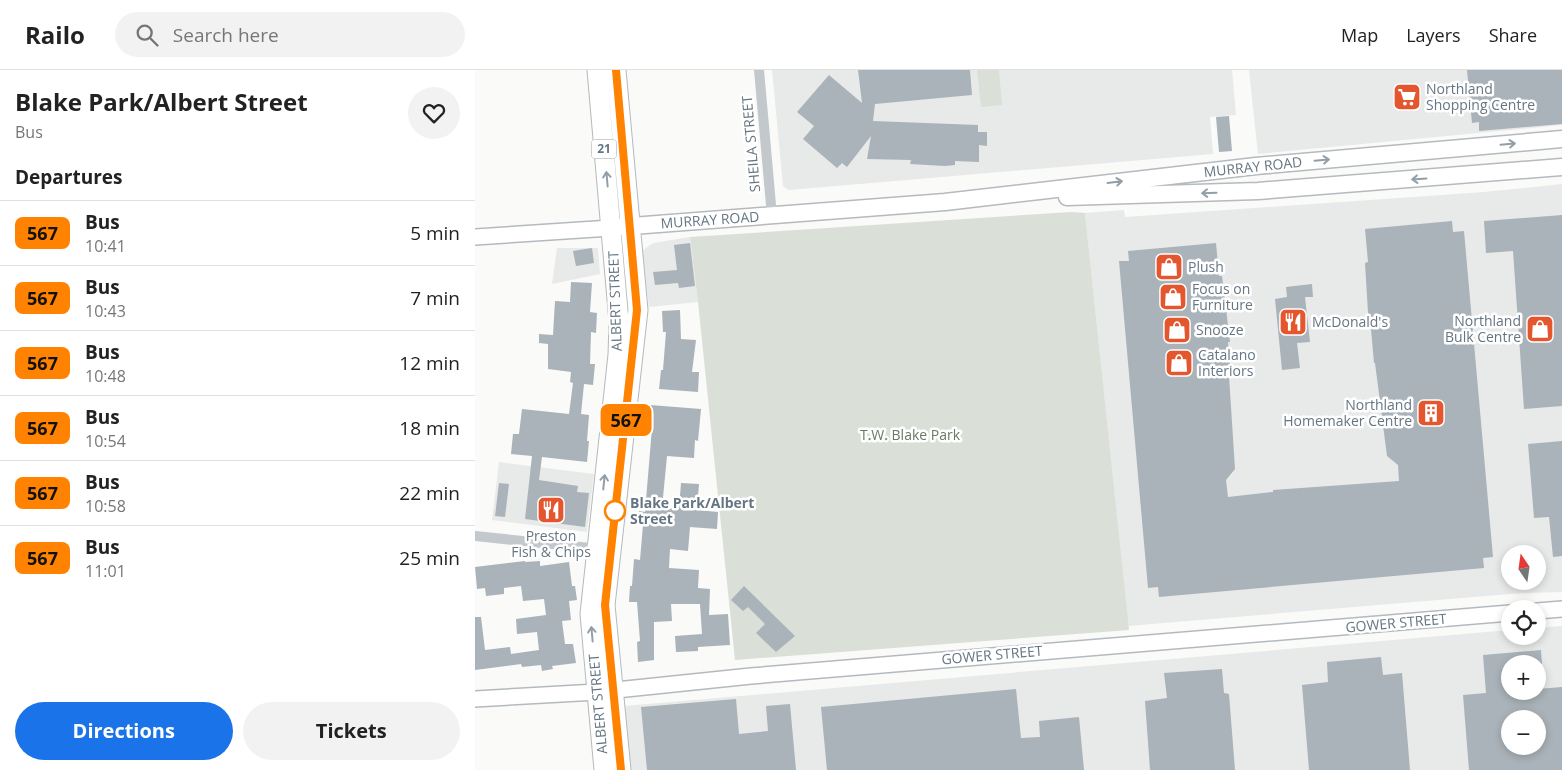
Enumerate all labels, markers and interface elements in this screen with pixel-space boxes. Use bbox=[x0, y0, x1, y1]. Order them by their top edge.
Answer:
search box bbox=[115, 12, 465, 57]
text: Railo bbox=[25, 18, 85, 51]
icon: search bbox=[133, 21, 161, 49]
text: Search here bbox=[173, 22, 279, 48]
text: Map bbox=[1341, 23, 1378, 47]
text: Layers bbox=[1406, 23, 1461, 47]
text: Share bbox=[1489, 23, 1537, 47]
place label: Northland Shopping Centre bbox=[1426, 79, 1535, 114]
supermarket icon: Northland Shopping Centre bbox=[1392, 82, 1422, 112]
text: Blake Park/Albert Street bbox=[15, 85, 308, 118]
button: heart bbox=[408, 87, 460, 139]
street label: SHEILA STREET bbox=[737, 95, 764, 193]
text: Bus bbox=[15, 121, 43, 143]
one-way arrow bbox=[1500, 139, 1516, 149]
road number: 21 bbox=[591, 140, 617, 158]
street label: MURRAY ROAD bbox=[1203, 152, 1303, 181]
one-way arrow bbox=[1313, 156, 1329, 165]
text: Departures bbox=[15, 164, 122, 190]
one-way arrow bbox=[602, 171, 612, 187]
one-way arrow bbox=[1411, 174, 1427, 183]
one-way arrow bbox=[1107, 177, 1123, 187]
one-way arrow bbox=[1201, 188, 1217, 197]
street label: MURRAY ROAD bbox=[660, 207, 760, 232]
text: Bus bbox=[85, 209, 120, 235]
text: 5 min bbox=[410, 220, 460, 246]
text: 567 bbox=[27, 221, 58, 245]
text: 10:41 bbox=[85, 235, 126, 257]
street label: ALBERT STREET bbox=[603, 250, 626, 351]
shop icon: Plush bbox=[1154, 252, 1184, 282]
place label: Plush bbox=[1188, 257, 1224, 276]
text: Bus bbox=[85, 274, 120, 300]
place label: Focus on Furniture bbox=[1192, 279, 1253, 314]
shop icon: Focus on Furniture bbox=[1158, 282, 1188, 312]
text: 7 min bbox=[410, 285, 460, 311]
text: 567 bbox=[27, 286, 58, 310]
text: 10:43 bbox=[85, 300, 126, 322]
restaurant icon: McDonald's bbox=[1278, 307, 1308, 337]
place label: Northland Bulk Centre bbox=[1445, 311, 1521, 346]
place label: McDonald's bbox=[1312, 312, 1388, 331]
shop icon: Northland Bulk Centre bbox=[1525, 314, 1555, 344]
shop icon: Snooze bbox=[1162, 315, 1192, 345]
place label: Snooze bbox=[1196, 320, 1244, 339]
text: Bus bbox=[85, 339, 120, 365]
place label: Catalano Interiors bbox=[1198, 345, 1256, 380]
shop icon: Catalano Interiors bbox=[1164, 348, 1194, 378]
text: 12 min bbox=[399, 350, 460, 376]
text: 567 bbox=[27, 351, 58, 375]
text: 10:48 bbox=[85, 365, 126, 387]
place label: Northland Homemaker Centre bbox=[1283, 395, 1412, 430]
building icon: Northland Homemaker Centre bbox=[1416, 398, 1446, 428]
text: Bus bbox=[85, 404, 120, 430]
line badge: 567 bbox=[597, 404, 655, 436]
text: 567 bbox=[611, 408, 641, 432]
text: 18 min bbox=[399, 415, 460, 441]
text: 567 bbox=[27, 416, 58, 440]
park label: T.W. Blake Park bbox=[860, 425, 961, 444]
text: 10:54 bbox=[85, 430, 126, 452]
text: Bus bbox=[85, 469, 120, 495]
one-way arrow bbox=[599, 475, 609, 491]
text: 22 min bbox=[399, 480, 460, 506]
text: 567 bbox=[27, 481, 58, 505]
place label: Blake Park/Albert Street bbox=[630, 493, 754, 528]
text: 10:58 bbox=[85, 495, 126, 517]
restaurant icon: Preston Fish & Chips bbox=[536, 495, 566, 525]
marker: Blake Park/Albert Street bbox=[604, 500, 626, 522]
place label: Preston Fish & Chips bbox=[511, 526, 591, 561]
text: Bus bbox=[85, 534, 120, 560]
text: 25 min bbox=[399, 545, 460, 571]
north arrow bbox=[1501, 545, 1546, 590]
map controls bbox=[1501, 545, 1546, 755]
text: 567 bbox=[27, 546, 58, 570]
text: 11:01 bbox=[85, 560, 126, 582]
button: locate bbox=[1501, 600, 1546, 645]
street label: GOWER STREET bbox=[1345, 609, 1448, 636]
one-way arrow bbox=[587, 627, 597, 643]
street label: GOWER STREET bbox=[941, 641, 1044, 668]
street label: ALBERT STREET bbox=[584, 653, 611, 755]
button: + bbox=[1501, 655, 1546, 700]
button: Directions bbox=[15, 702, 233, 760]
button: Tickets bbox=[243, 702, 460, 760]
button: − bbox=[1501, 710, 1546, 755]

